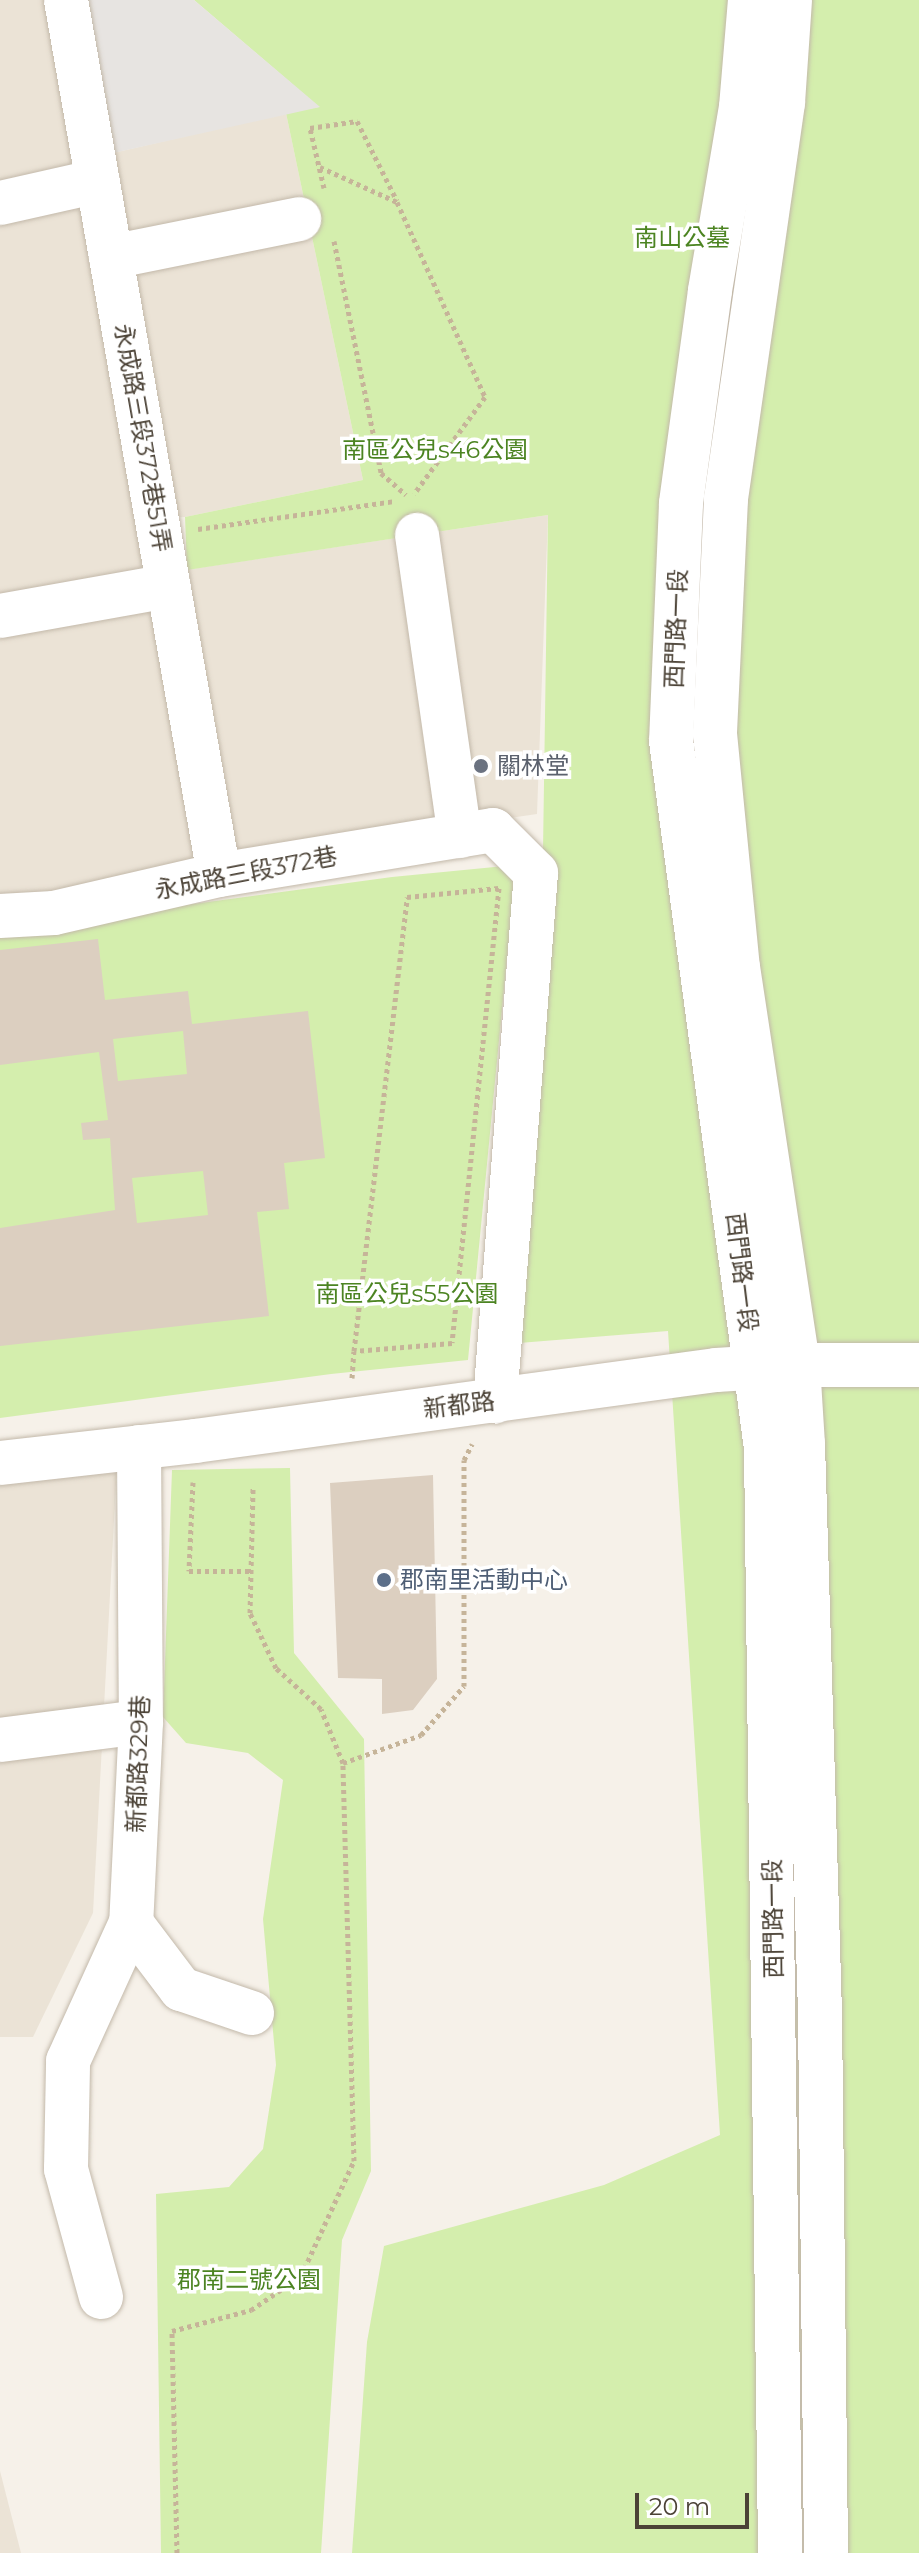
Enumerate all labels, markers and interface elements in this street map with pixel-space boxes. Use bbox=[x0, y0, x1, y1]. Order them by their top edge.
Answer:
park label: 南山公墓 bbox=[634, 224, 730, 252]
street label: 永成路三段372巷51弄 bbox=[109, 322, 177, 554]
park label: 南區公兒s46公園 bbox=[342, 436, 528, 464]
street label: 西門路一段 bbox=[660, 569, 692, 689]
place label: 關林堂 bbox=[497, 752, 569, 780]
marker: 關林堂 bbox=[472, 757, 490, 775]
street label: 永成路三段372巷 bbox=[152, 841, 340, 905]
street label: 西門路一段 bbox=[720, 1211, 764, 1333]
park label: 南區公兒s55公園 bbox=[316, 1280, 498, 1308]
street label: 新都路 bbox=[422, 1386, 496, 1424]
place label: 郡南里活動中心 bbox=[400, 1566, 568, 1594]
marker: 郡南里活動中心 bbox=[375, 1571, 393, 1589]
street label: 新都路329巷 bbox=[121, 1695, 155, 1833]
street label: 西門路一段 bbox=[758, 1859, 788, 1979]
park label: 郡南二號公園 bbox=[177, 2266, 321, 2294]
scale bar bbox=[639, 2477, 753, 2527]
text: 20 m bbox=[649, 2492, 710, 2521]

